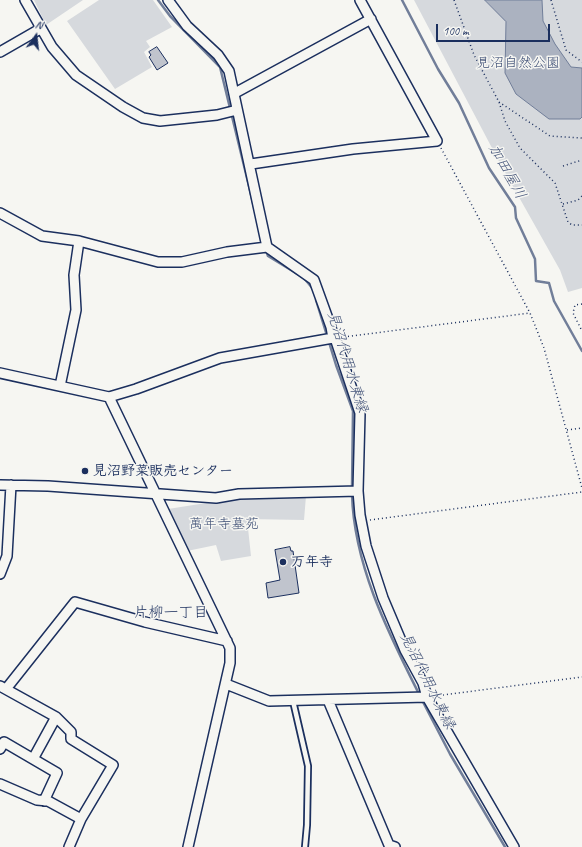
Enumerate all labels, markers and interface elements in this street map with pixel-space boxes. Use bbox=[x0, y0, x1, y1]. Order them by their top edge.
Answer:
north arrow bbox=[16, 16, 56, 56]
scale bar bbox=[438, 16, 552, 42]
text: N bbox=[34, 17, 44, 32]
text: 100 m bbox=[443, 23, 469, 39]
park label: 見沼自然公園 bbox=[476, 55, 560, 71]
water label: 加田屋川 bbox=[485, 141, 529, 203]
water label: 見沼代用水東縁 bbox=[323, 309, 371, 415]
place label: 見沼野菜販売センター bbox=[93, 463, 233, 479]
marker: 見沼野菜販売センター bbox=[80, 466, 90, 476]
park label: 萬年寺墓苑 bbox=[189, 516, 259, 532]
place label: 万年寺 bbox=[291, 554, 333, 570]
marker: 万年寺 bbox=[278, 557, 288, 567]
district label: 片柳一丁目 bbox=[134, 604, 208, 622]
water label: 見沼代用水東縁 bbox=[396, 630, 458, 732]

